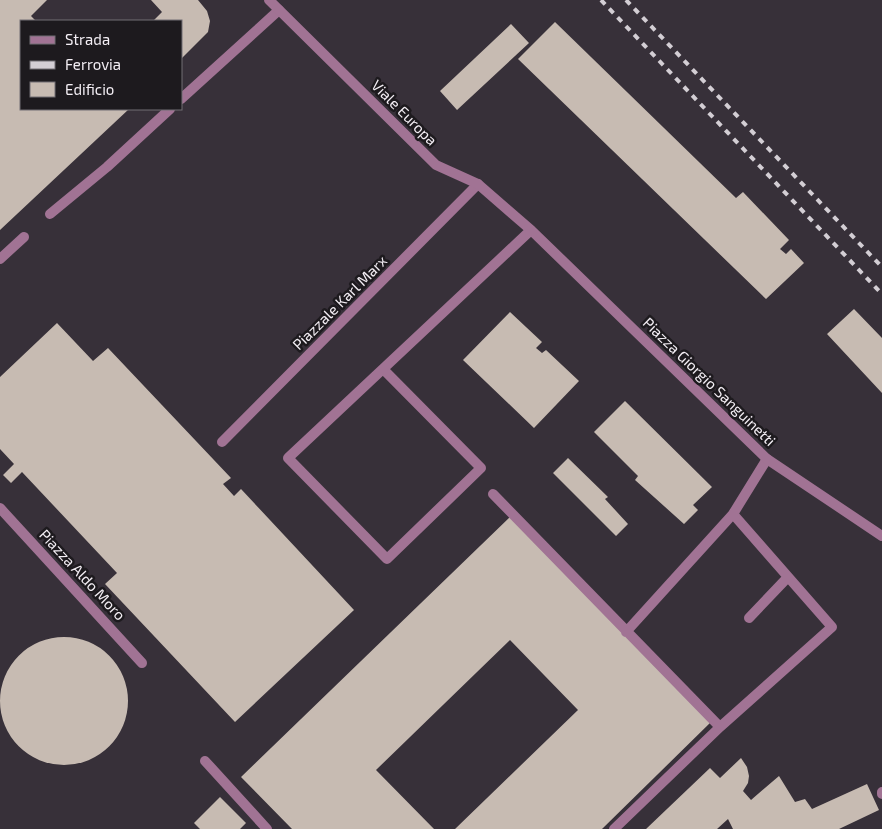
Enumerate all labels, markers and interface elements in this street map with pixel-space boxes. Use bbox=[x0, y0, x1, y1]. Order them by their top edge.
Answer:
legend bbox=[20, 20, 182, 110]
text: Strada bbox=[65, 30, 110, 48]
text: Ferrovia bbox=[65, 55, 121, 73]
street label: Viale Europa bbox=[368, 76, 441, 149]
text: Edificio bbox=[65, 80, 114, 98]
street label: Piazzale Karl Marx bbox=[288, 251, 390, 353]
street label: Piazza Giorgio Sanguinetti bbox=[640, 313, 780, 449]
street label: Piazza Aldo Moro bbox=[36, 525, 129, 623]

